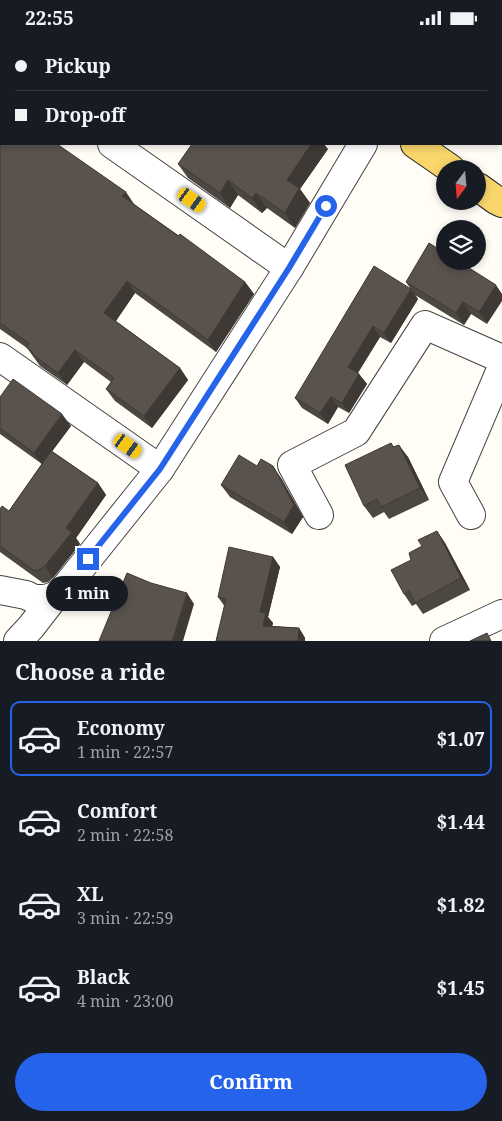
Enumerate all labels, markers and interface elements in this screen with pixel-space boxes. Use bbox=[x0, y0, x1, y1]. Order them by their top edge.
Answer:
text: 22:55 bbox=[25, 5, 74, 31]
text: Pickup bbox=[45, 53, 111, 79]
text: Drop-off bbox=[45, 102, 125, 128]
north arrow bbox=[436, 160, 486, 210]
map controls bbox=[436, 160, 486, 270]
car bbox=[175, 185, 208, 215]
route start bbox=[315, 195, 337, 217]
button: layers bbox=[436, 220, 486, 270]
car bbox=[111, 431, 144, 461]
route end bbox=[77, 548, 99, 570]
callout: 1 min bbox=[47, 577, 129, 611]
text: 1 min bbox=[64, 582, 110, 604]
text: Choose a ride bbox=[15, 656, 165, 686]
text: Economy bbox=[77, 715, 165, 741]
icon: car bbox=[17, 716, 62, 761]
text: $1.07 bbox=[436, 726, 485, 752]
text: 1 min · 22:57 bbox=[77, 741, 173, 763]
text: Comfort bbox=[77, 798, 157, 824]
icon: car bbox=[17, 799, 62, 844]
text: $1.44 bbox=[436, 809, 485, 835]
text: 2 min · 22:58 bbox=[77, 824, 173, 846]
text: XL bbox=[77, 881, 103, 907]
icon: car bbox=[17, 882, 62, 927]
text: $1.82 bbox=[436, 892, 485, 918]
text: 3 min · 22:59 bbox=[77, 907, 173, 929]
text: Black bbox=[77, 964, 130, 990]
icon: car bbox=[17, 965, 62, 1010]
text: $1.45 bbox=[436, 975, 485, 1001]
text: 4 min · 23:00 bbox=[77, 990, 173, 1012]
button: Confirm bbox=[15, 1053, 487, 1111]

